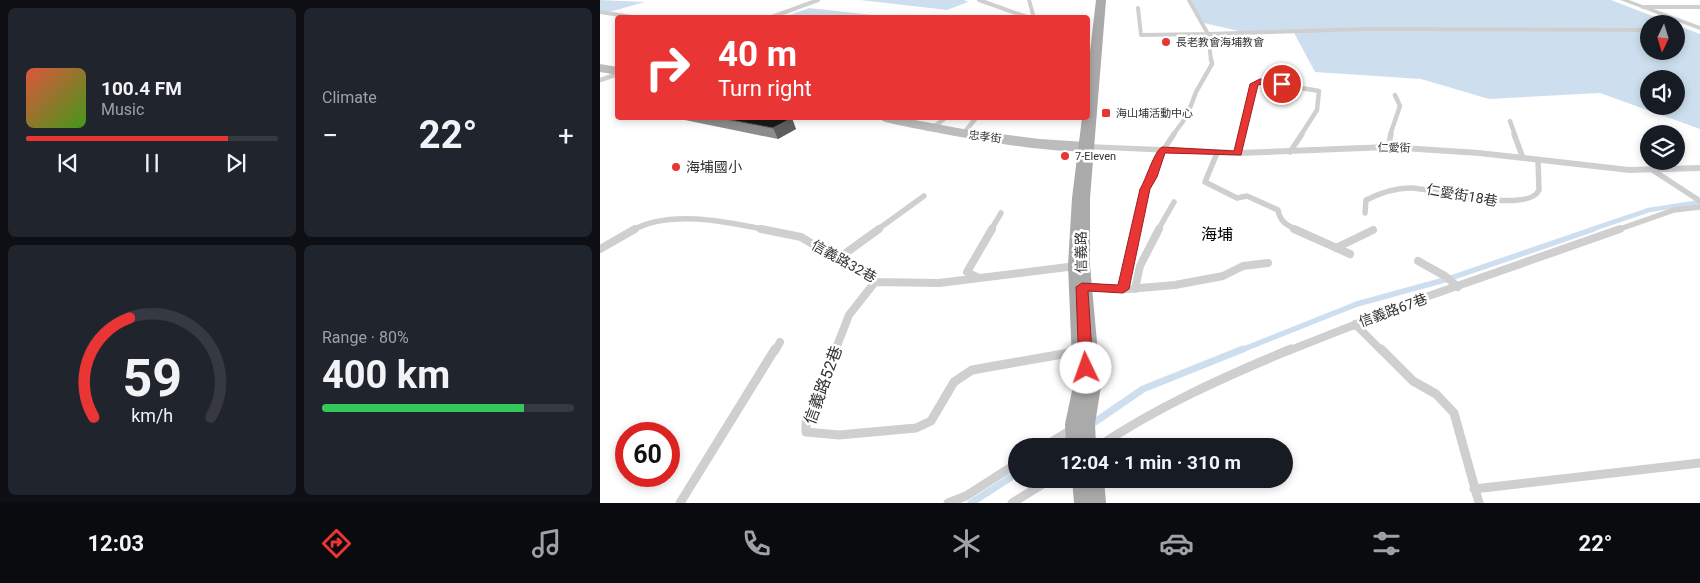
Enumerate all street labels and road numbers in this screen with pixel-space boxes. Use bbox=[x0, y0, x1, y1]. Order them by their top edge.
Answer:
street label: 忠孝街 bbox=[968, 129, 1002, 145]
street label: 仁愛街 bbox=[1377, 141, 1411, 155]
street label: 仁愛街18巷 bbox=[1425, 181, 1499, 209]
street label: 信義路 bbox=[1073, 231, 1089, 273]
street label: 信義路32巷 bbox=[809, 237, 879, 285]
street label: 信義路67巷 bbox=[1357, 290, 1429, 330]
street label: 信義路52巷 bbox=[800, 343, 846, 427]

